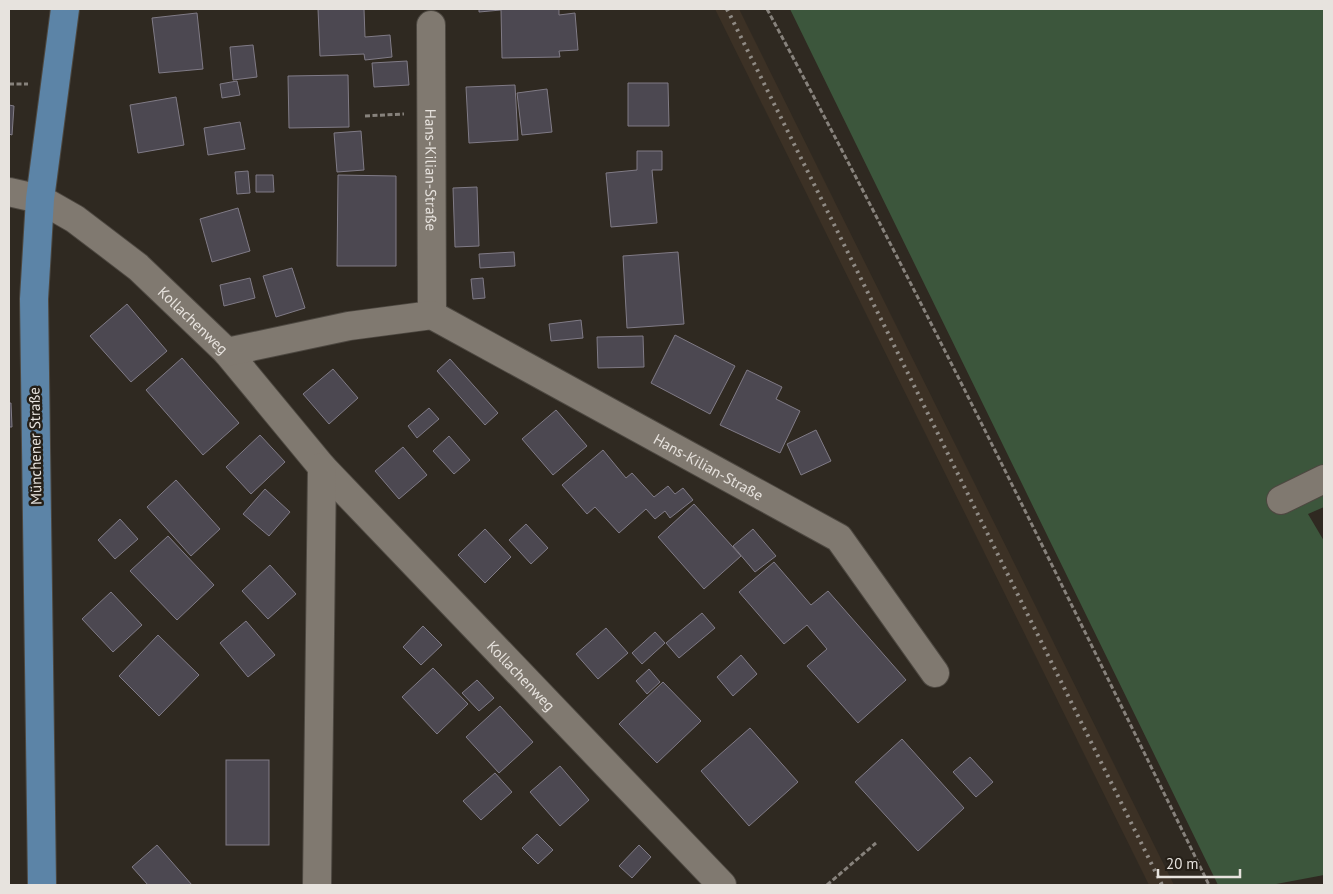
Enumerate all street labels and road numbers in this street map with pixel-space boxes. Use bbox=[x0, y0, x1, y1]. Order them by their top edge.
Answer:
street label: Hans-Kilian-Straße bbox=[422, 109, 441, 231]
street label: Kollachenweg bbox=[154, 282, 233, 358]
street label: Münchener Straße bbox=[24, 387, 46, 505]
street label: Hans-Kilian-Straße bbox=[651, 429, 767, 504]
street label: Kollachenweg bbox=[483, 636, 559, 714]

